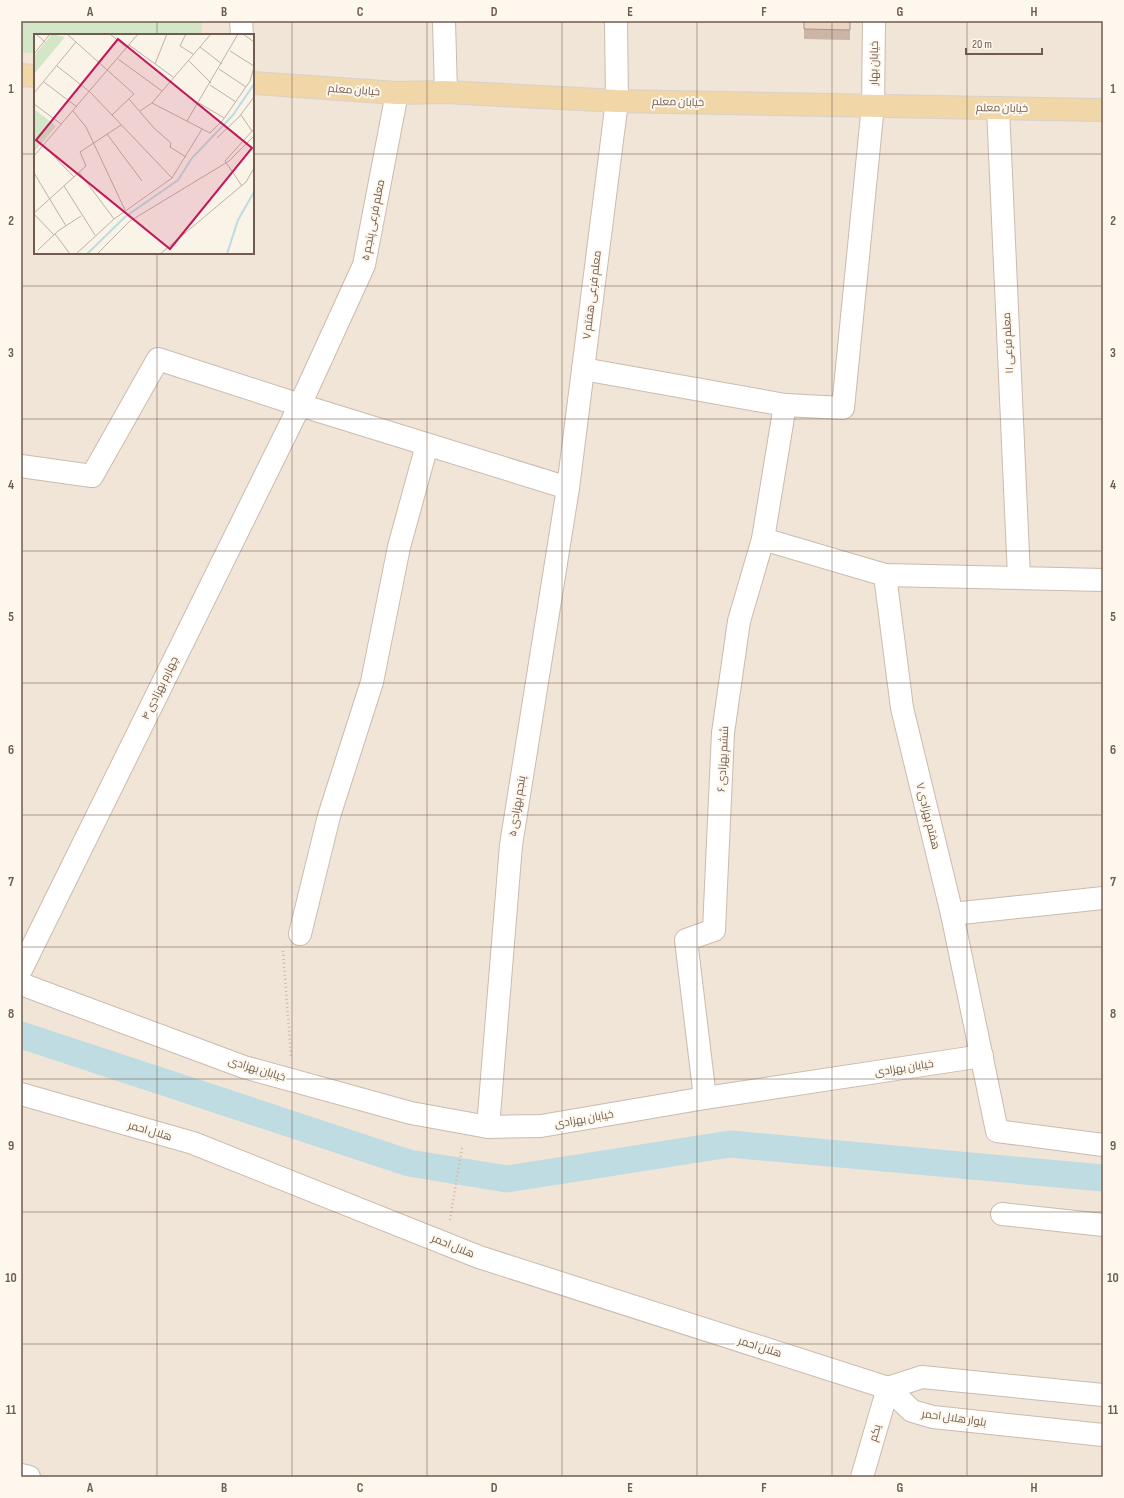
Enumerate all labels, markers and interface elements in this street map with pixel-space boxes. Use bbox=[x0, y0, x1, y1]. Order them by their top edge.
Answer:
text: A bbox=[86, 4, 94, 20]
text: B bbox=[221, 4, 227, 20]
text: C bbox=[357, 4, 364, 20]
text: D bbox=[491, 4, 498, 20]
text: E bbox=[627, 4, 633, 20]
text: F bbox=[761, 4, 767, 20]
text: G bbox=[897, 4, 904, 20]
text: H bbox=[1031, 4, 1038, 20]
scale bar bbox=[966, 30, 1042, 56]
inset map bbox=[34, 34, 254, 254]
text: 20 m bbox=[972, 37, 992, 52]
street label: خیابان بهار bbox=[867, 41, 881, 86]
text: 1 bbox=[8, 81, 14, 97]
text: 1 bbox=[1110, 81, 1116, 97]
street label: خیابان معلم bbox=[327, 82, 381, 99]
street label: خیابان معلم bbox=[652, 95, 704, 110]
street label: خیابان معلم bbox=[976, 101, 1028, 116]
street label: معلم فرعی پنجم ۵ bbox=[359, 178, 388, 262]
text: 2 bbox=[8, 213, 14, 229]
text: 2 bbox=[1110, 213, 1116, 229]
street label: معلم فرعی هفتم ۷ bbox=[580, 250, 605, 340]
street label: معلم فرعی ۱۱ bbox=[1000, 312, 1017, 374]
text: 3 bbox=[8, 345, 14, 361]
text: 3 bbox=[1110, 345, 1116, 361]
text: 4 bbox=[8, 477, 14, 493]
text: 4 bbox=[1110, 477, 1116, 493]
text: 5 bbox=[8, 609, 14, 625]
text: 5 bbox=[1110, 609, 1116, 625]
street label: چهارم بهزادی ۴ bbox=[139, 654, 182, 722]
street label: ششم بهزادی ۶ bbox=[715, 726, 732, 792]
text: 6 bbox=[8, 742, 14, 758]
text: 6 bbox=[1110, 742, 1116, 758]
street label: پنجم بهزادی ۵ bbox=[506, 775, 529, 837]
street label: هفتم بهزادی ۷ bbox=[912, 781, 943, 851]
text: 7 bbox=[8, 874, 14, 890]
text: 7 bbox=[1110, 874, 1116, 890]
text: 8 bbox=[8, 1006, 14, 1022]
text: 8 bbox=[1110, 1006, 1116, 1022]
street label: خیابان بهزادی bbox=[227, 1054, 287, 1084]
street label: خیابان بهزادی bbox=[874, 1057, 934, 1079]
street label: خیابان بهزادی bbox=[554, 1107, 614, 1131]
street label: هلال احمر bbox=[126, 1118, 173, 1143]
text: 9 bbox=[8, 1138, 14, 1154]
text: 9 bbox=[1110, 1138, 1116, 1154]
street label: هلال احمر bbox=[429, 1231, 476, 1260]
text: 10 bbox=[5, 1270, 17, 1286]
text: 10 bbox=[1107, 1270, 1119, 1286]
street label: هلال احمر bbox=[736, 1334, 783, 1360]
text: 11 bbox=[6, 1402, 16, 1418]
text: 11 bbox=[1108, 1402, 1118, 1418]
street label: بلوار هلال احمر bbox=[920, 1407, 987, 1429]
street label: یکم bbox=[866, 1423, 885, 1443]
text: A bbox=[86, 1480, 94, 1496]
text: B bbox=[221, 1480, 227, 1496]
text: C bbox=[357, 1480, 364, 1496]
text: D bbox=[491, 1480, 498, 1496]
text: E bbox=[627, 1480, 633, 1496]
text: F bbox=[761, 1480, 767, 1496]
text: G bbox=[897, 1480, 904, 1496]
text: H bbox=[1031, 1480, 1038, 1496]

